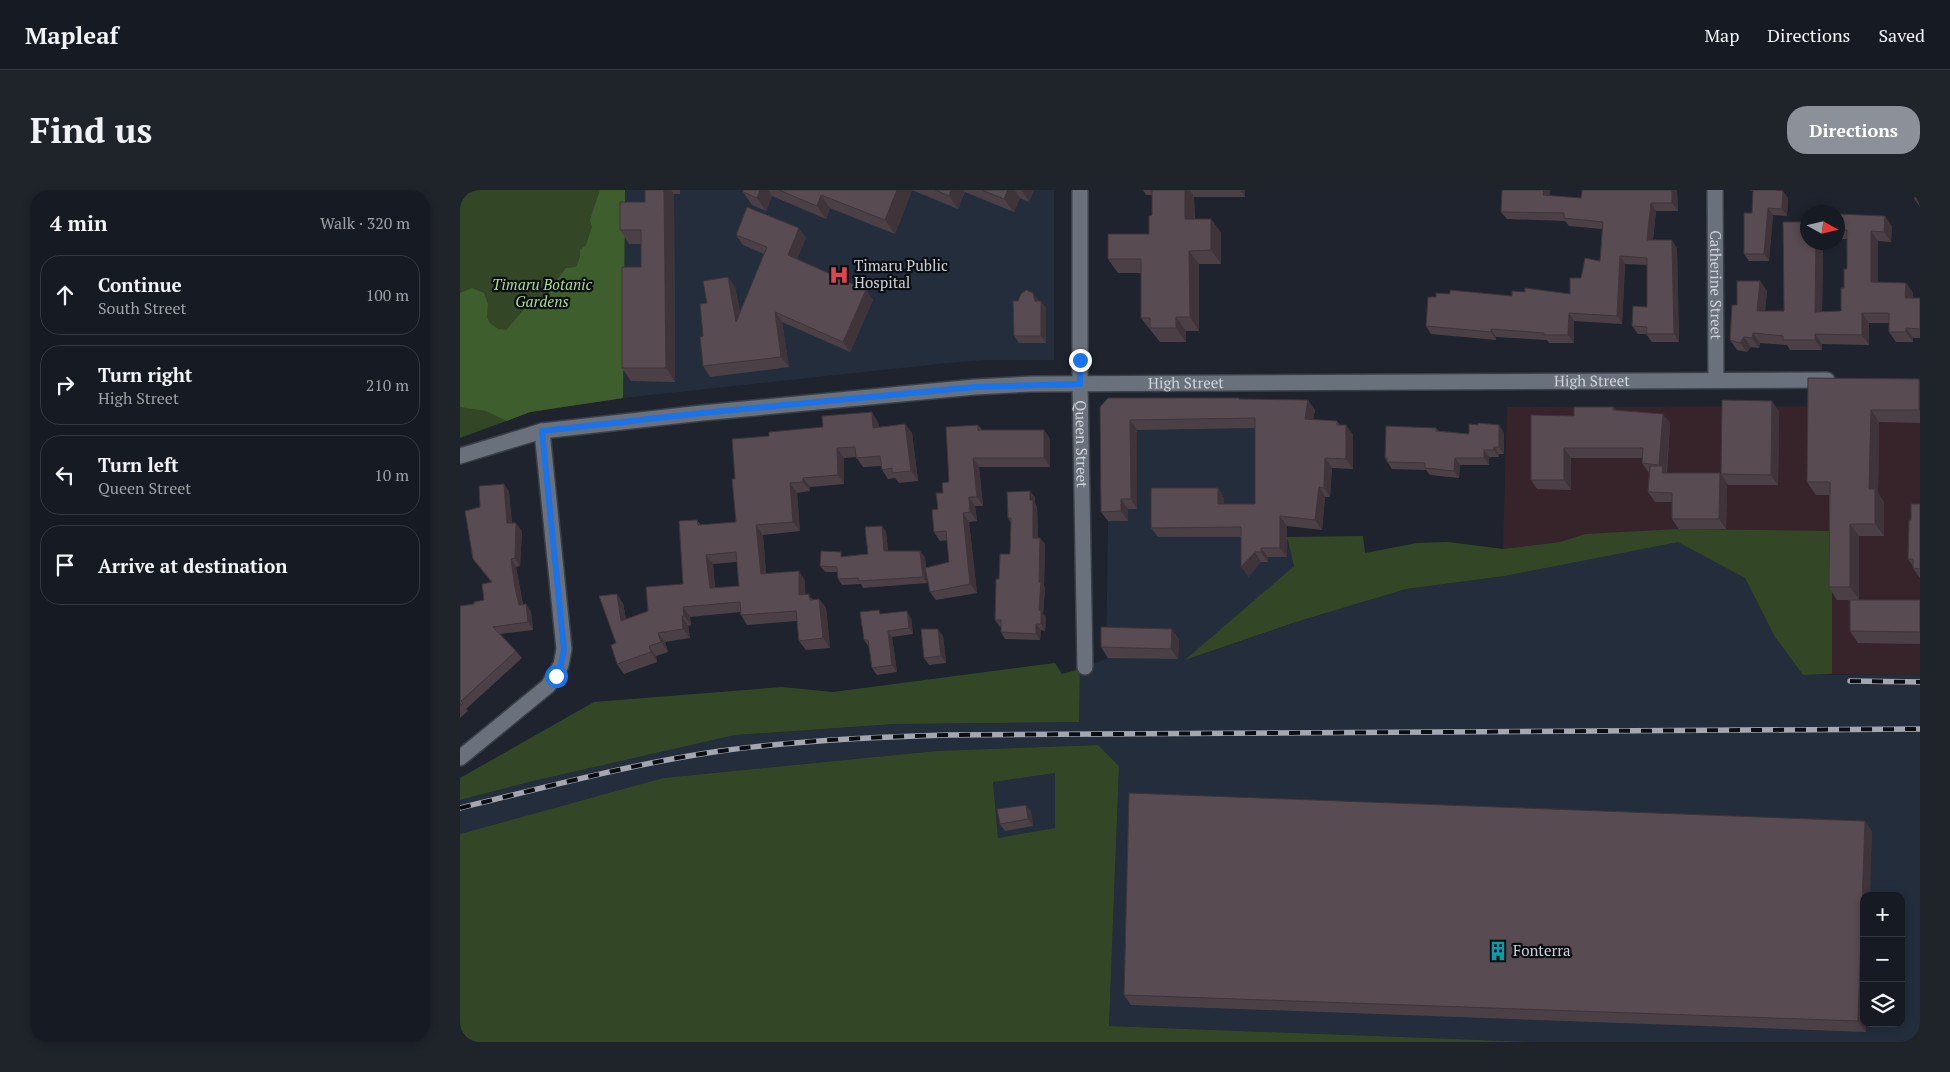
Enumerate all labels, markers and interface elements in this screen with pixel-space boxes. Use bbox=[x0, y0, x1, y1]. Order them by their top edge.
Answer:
text: Mapleaf bbox=[25, 19, 118, 51]
text: Map bbox=[1704, 23, 1739, 47]
text: Directions bbox=[1767, 23, 1850, 47]
text: Saved bbox=[1878, 23, 1925, 47]
button: Directions bbox=[1787, 106, 1920, 154]
text: Find us bbox=[30, 107, 152, 153]
north arrow bbox=[1800, 205, 1845, 250]
text: 4 min bbox=[50, 209, 107, 237]
text: Walk · 320 m bbox=[320, 212, 410, 234]
street label: Catherine Street bbox=[1706, 230, 1727, 340]
place label: Timaru Public Hospital bbox=[854, 255, 948, 292]
hospital icon: Timaru Public Hospital bbox=[828, 264, 850, 286]
text: Continue bbox=[98, 272, 182, 297]
park label: Timaru Botanic Gardens bbox=[492, 274, 592, 311]
icon: ahead bbox=[51, 281, 79, 309]
text: 100 m bbox=[366, 284, 409, 306]
text: South Street bbox=[98, 297, 187, 319]
route end bbox=[1069, 349, 1092, 372]
text: Turn right bbox=[98, 362, 192, 387]
street label: High Street bbox=[1554, 370, 1630, 390]
icon: right bbox=[51, 371, 79, 399]
street label: High Street bbox=[1148, 372, 1224, 392]
text: 210 m bbox=[366, 374, 409, 396]
text: High Street bbox=[98, 387, 179, 409]
street label: Queen Street bbox=[1071, 400, 1093, 488]
text: Turn left bbox=[98, 452, 179, 477]
icon: left bbox=[51, 461, 79, 489]
text: 10 m bbox=[374, 464, 409, 486]
text: Queen Street bbox=[98, 477, 191, 499]
icon: arrive bbox=[51, 551, 79, 579]
text: Arrive at destination bbox=[98, 553, 287, 578]
route start bbox=[545, 665, 568, 688]
map controls bbox=[1860, 892, 1905, 1027]
button: + bbox=[1860, 892, 1905, 937]
button: − bbox=[1860, 937, 1905, 982]
building icon: Fonterra bbox=[1487, 940, 1509, 962]
place label: Fonterra bbox=[1513, 940, 1571, 960]
button: layers bbox=[1860, 982, 1905, 1027]

